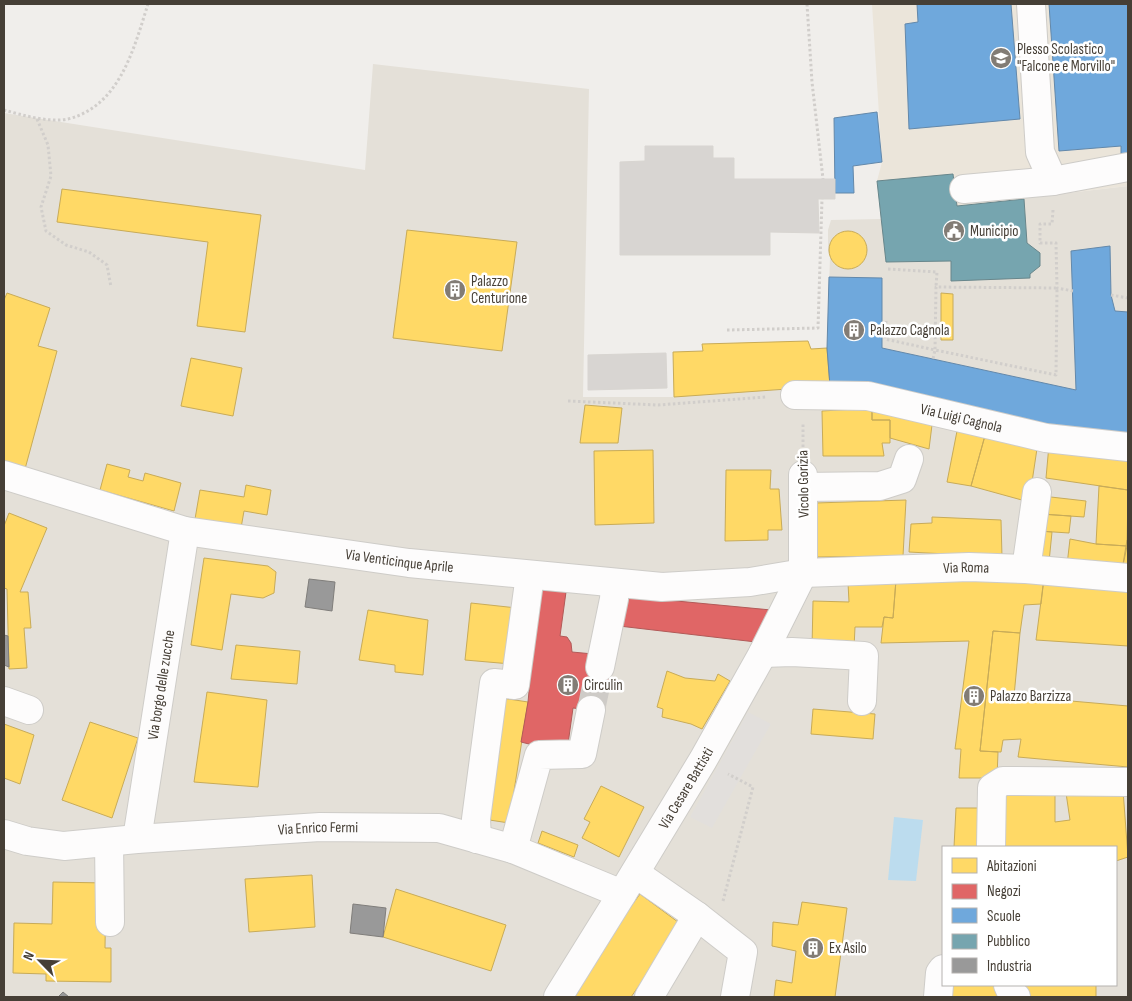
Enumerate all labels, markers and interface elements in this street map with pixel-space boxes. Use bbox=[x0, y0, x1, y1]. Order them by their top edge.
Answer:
place label: Plesso Scolastico "Falcone e Morvillo" bbox=[1017, 40, 1115, 76]
school or university icon: Plesso Scolastico "Falcone e Morvillo" bbox=[989, 46, 1013, 70]
public building icon: Municipio bbox=[942, 219, 966, 243]
place label: Municipio bbox=[970, 222, 1018, 241]
place label: Palazzo Centurione bbox=[471, 272, 527, 308]
building icon: Palazzo Centurione bbox=[443, 278, 467, 302]
building icon: Palazzo Cagnola bbox=[842, 318, 866, 342]
place label: Palazzo Cagnola bbox=[870, 321, 950, 340]
street label: Via Luigi Cagnola bbox=[918, 400, 1004, 437]
street label: Vicolo Gorizia bbox=[793, 450, 814, 518]
street label: Via Venticinque Aprile bbox=[344, 545, 454, 577]
street label: Via Roma bbox=[943, 558, 990, 578]
street label: Via borgo delle zucche bbox=[144, 629, 179, 741]
building icon: Circulin bbox=[556, 673, 580, 697]
place label: Circulin bbox=[584, 676, 623, 695]
building icon: Palazzo Barzizza bbox=[962, 684, 986, 708]
place label: Palazzo Barzizza bbox=[990, 687, 1071, 706]
street label: Via Cesare Battisti bbox=[655, 744, 718, 833]
street label: Via Enrico Fermi bbox=[277, 818, 358, 840]
legend bbox=[942, 846, 1117, 986]
text: Abitazioni bbox=[986, 857, 1037, 876]
text: Negozi bbox=[987, 882, 1021, 901]
text: Scuole bbox=[987, 907, 1021, 926]
text: Pubblico bbox=[987, 932, 1030, 951]
north arrow bbox=[15, 936, 65, 986]
building icon: Ex Asilo bbox=[801, 936, 825, 960]
place label: Ex Asilo bbox=[829, 939, 867, 958]
text: N bbox=[19, 949, 38, 963]
text: Industria bbox=[987, 957, 1032, 976]

